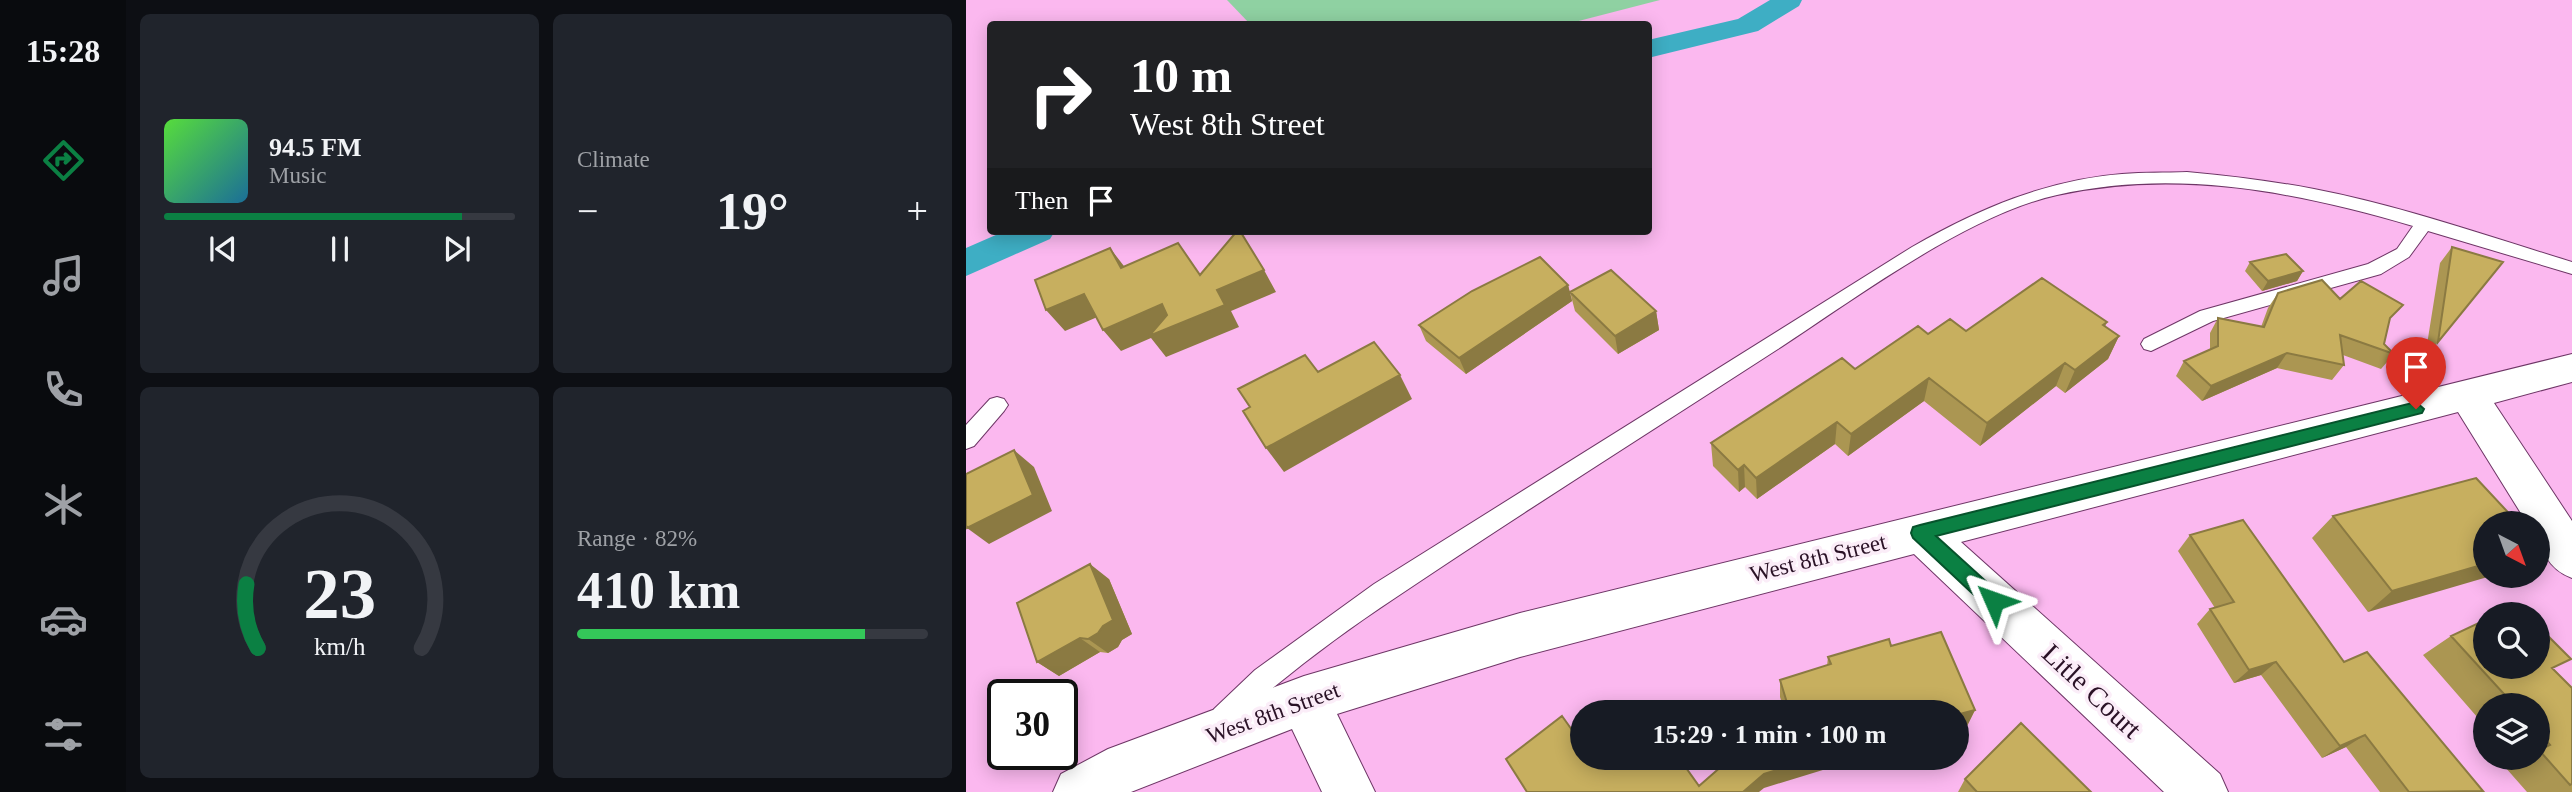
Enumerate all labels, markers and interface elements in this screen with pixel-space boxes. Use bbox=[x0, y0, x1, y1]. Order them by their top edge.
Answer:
text: 15:28 bbox=[26, 33, 100, 69]
text: 10 m bbox=[1130, 48, 1232, 103]
icon: right bbox=[1015, 49, 1106, 140]
text: West 8th Street bbox=[1130, 106, 1325, 142]
text: 94.5 FM bbox=[269, 133, 361, 162]
icon: directions bbox=[39, 136, 88, 185]
text: Climate bbox=[577, 147, 650, 172]
text: Music bbox=[269, 163, 327, 188]
icon: arrive bbox=[1082, 182, 1120, 220]
text: 19° bbox=[716, 183, 789, 240]
text: Then bbox=[1015, 186, 1068, 215]
text: − bbox=[577, 190, 598, 232]
text: + bbox=[907, 190, 928, 232]
icon: previous bbox=[204, 230, 242, 268]
icon: pause bbox=[321, 230, 359, 268]
icon: next bbox=[438, 230, 476, 268]
icon: music bbox=[39, 251, 88, 300]
pin bbox=[2386, 337, 2446, 409]
icon: arrive bbox=[2397, 348, 2435, 386]
icon: phone bbox=[39, 365, 88, 414]
icon: climate bbox=[39, 480, 88, 529]
north arrow bbox=[2473, 511, 2550, 588]
map controls bbox=[2473, 511, 2550, 770]
text: Range · 82% bbox=[577, 526, 697, 551]
street label: West 8th Street bbox=[1747, 529, 1890, 587]
text: 23 bbox=[303, 554, 376, 635]
text: 410 km bbox=[577, 562, 740, 619]
position arrow bbox=[1957, 564, 2031, 638]
icon: car bbox=[39, 595, 88, 644]
button: search bbox=[2473, 602, 2550, 679]
text: km/h bbox=[314, 633, 366, 660]
street label: Litle Court bbox=[2036, 637, 2148, 745]
street label: West 8th Street bbox=[1203, 677, 1344, 749]
speed limit sign: 30 bbox=[987, 679, 1078, 770]
button: layers bbox=[2473, 693, 2550, 770]
icon: filters bbox=[39, 710, 88, 759]
text: 15:29 · 1 min · 100 m bbox=[1653, 720, 1887, 749]

